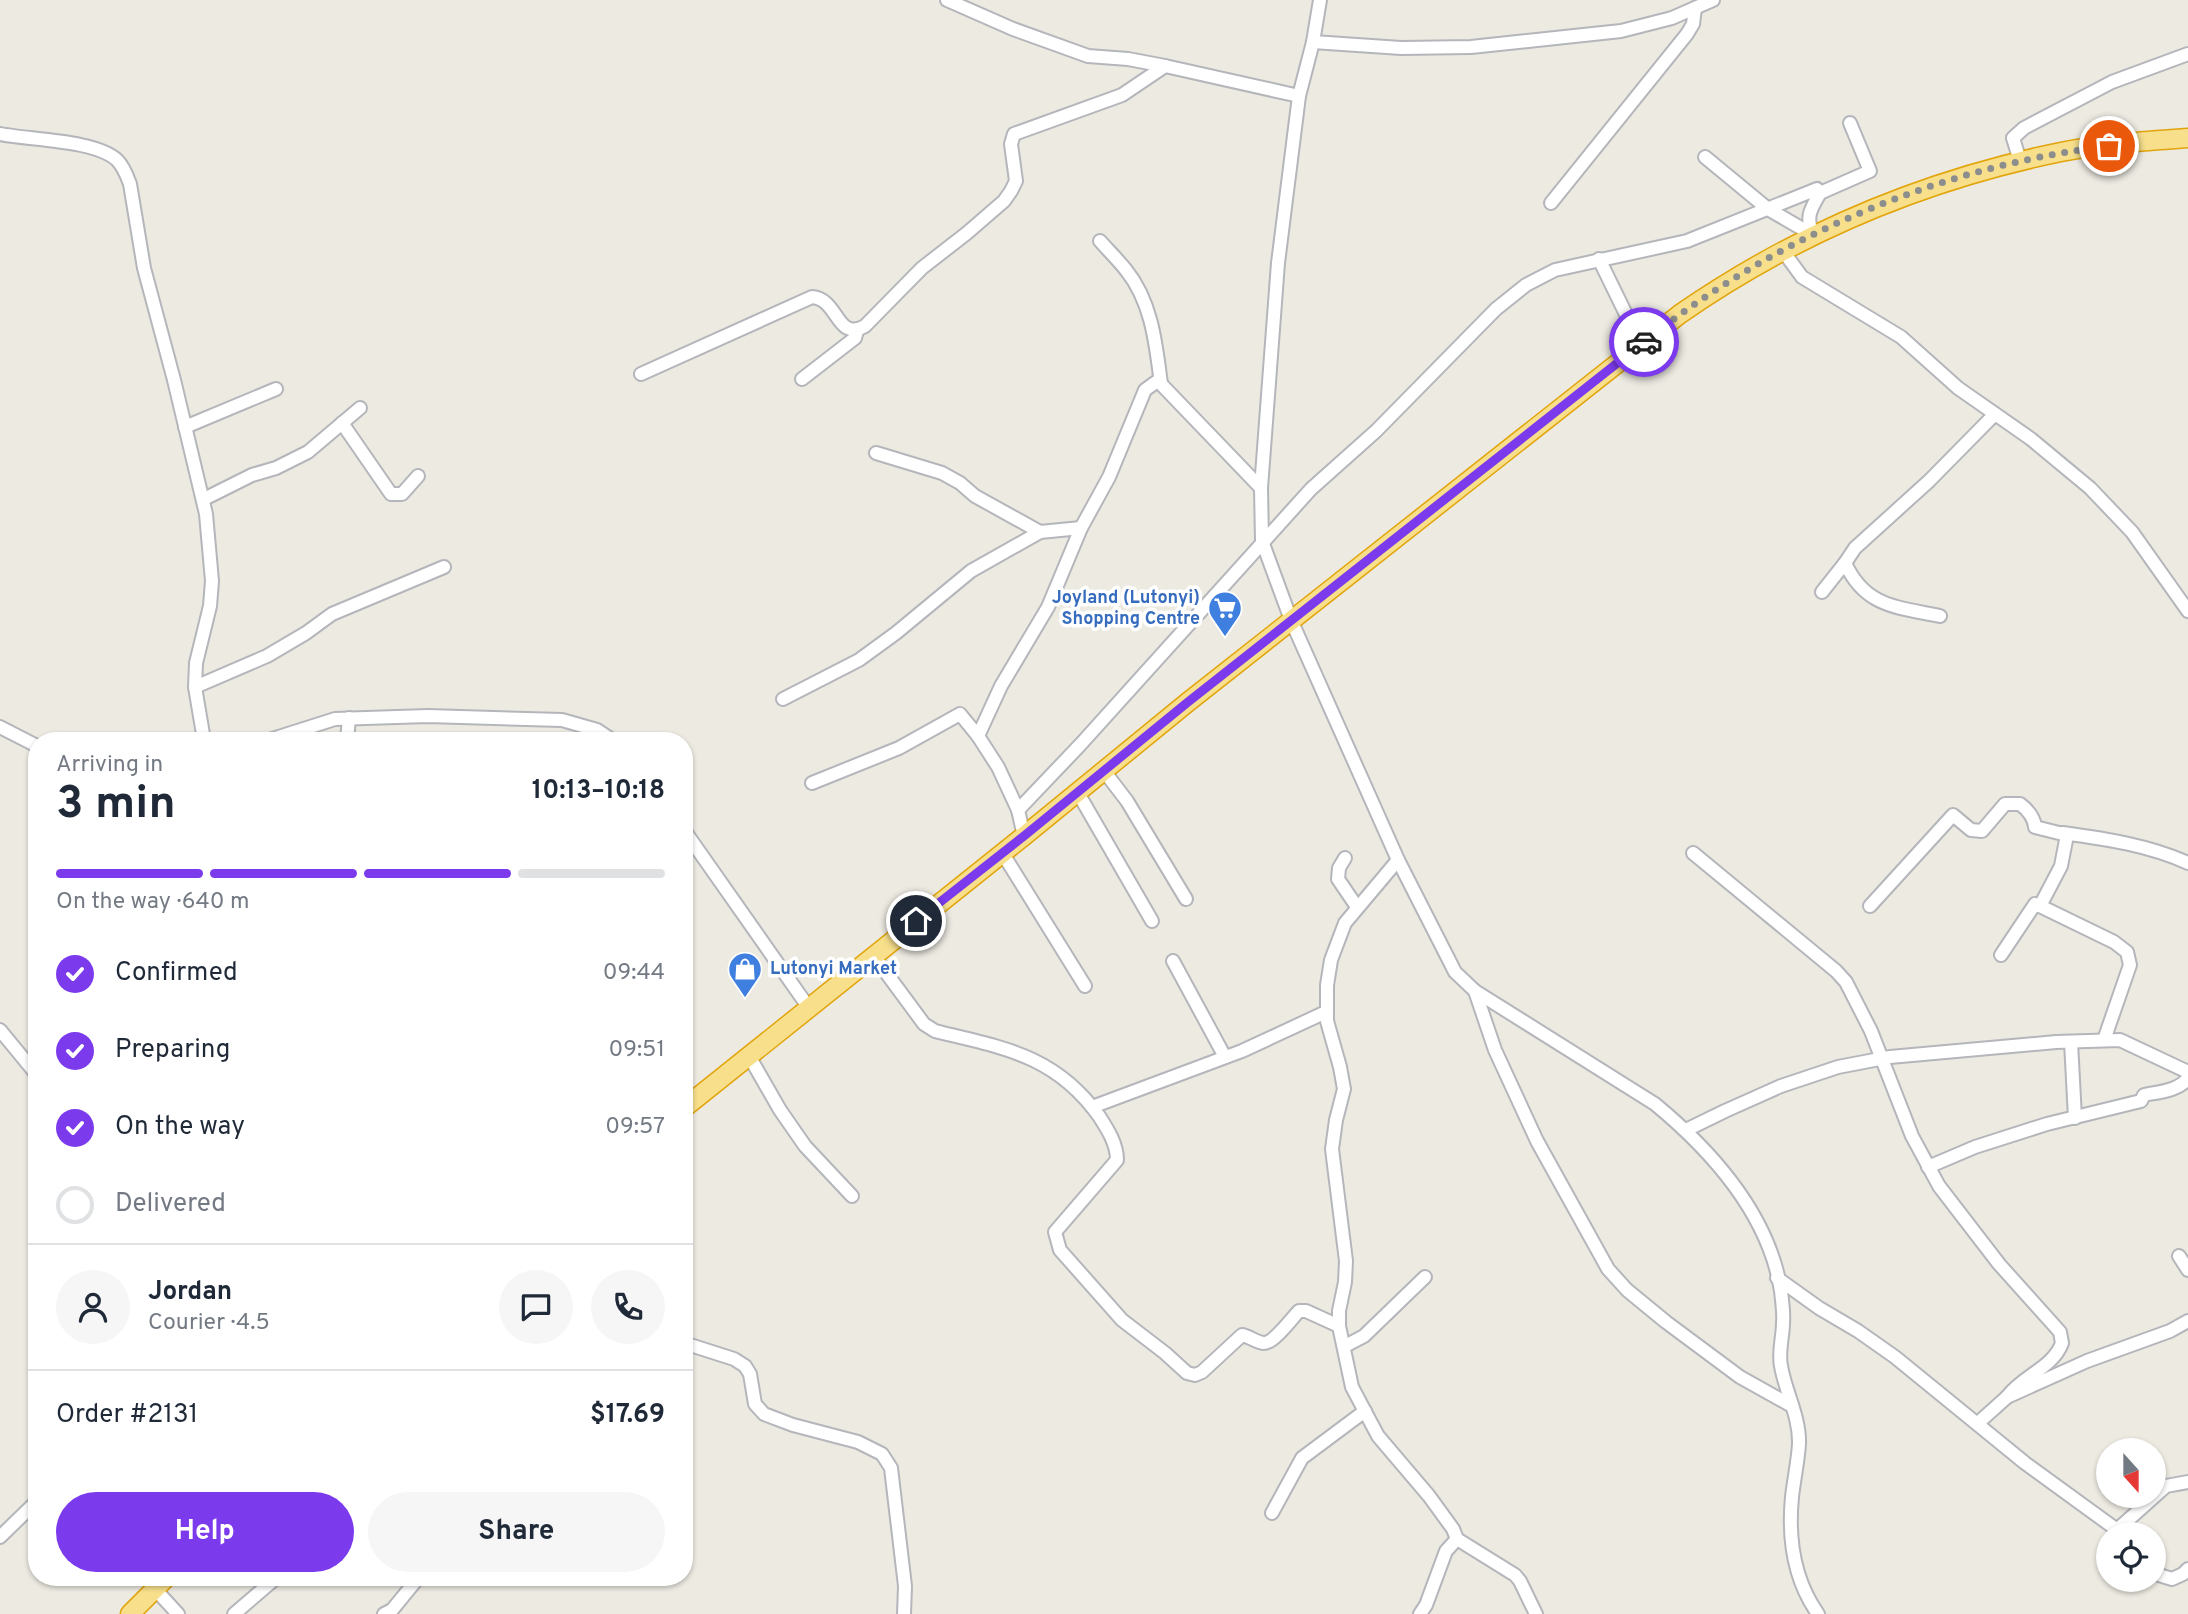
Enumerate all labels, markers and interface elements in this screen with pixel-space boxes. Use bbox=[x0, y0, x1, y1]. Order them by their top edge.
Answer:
pin bbox=[2079, 116, 2139, 176]
icon: bag bbox=[2090, 127, 2128, 165]
courier bbox=[1609, 307, 1679, 377]
icon: car bbox=[1625, 323, 1663, 361]
place label: Joyland (Lutonyi) Shopping Centre bbox=[1052, 587, 1200, 631]
supermarket icon: Joyland (Lutonyi) Shopping Centre bbox=[1206, 589, 1244, 638]
text: Arriving in bbox=[56, 751, 163, 780]
text: 10:13–10:18 bbox=[532, 775, 665, 808]
text: 3 min bbox=[56, 776, 176, 835]
text: On the way · 640 m bbox=[56, 888, 249, 917]
pin bbox=[886, 891, 946, 951]
icon: home bbox=[897, 902, 935, 940]
shop icon: Lutonyi Market bbox=[726, 950, 764, 999]
icon: check bbox=[56, 955, 94, 993]
text: Confirmed bbox=[115, 957, 238, 990]
place label: Lutonyi Market bbox=[770, 958, 897, 981]
text: 09:44 bbox=[603, 959, 665, 988]
icon: check bbox=[56, 1032, 94, 1070]
text: Preparing bbox=[115, 1034, 230, 1067]
text: 09:51 bbox=[608, 1036, 665, 1065]
icon: check bbox=[56, 1109, 94, 1147]
text: On the way bbox=[115, 1111, 245, 1144]
text: 09:57 bbox=[605, 1113, 665, 1142]
text: Delivered bbox=[115, 1188, 226, 1221]
button: person bbox=[56, 1270, 130, 1344]
button: chat bbox=[499, 1270, 573, 1344]
button: phone bbox=[591, 1270, 665, 1344]
text: Jordan bbox=[148, 1276, 232, 1309]
text: Courier · 4.5 bbox=[148, 1309, 270, 1338]
text: Order #2131 bbox=[56, 1399, 198, 1432]
text: $17.69 bbox=[590, 1399, 665, 1432]
north arrow bbox=[2096, 1438, 2166, 1508]
map controls bbox=[2096, 1438, 2166, 1592]
button: Help bbox=[56, 1492, 354, 1572]
button: Share bbox=[368, 1492, 665, 1572]
button: locate bbox=[2096, 1522, 2166, 1592]

